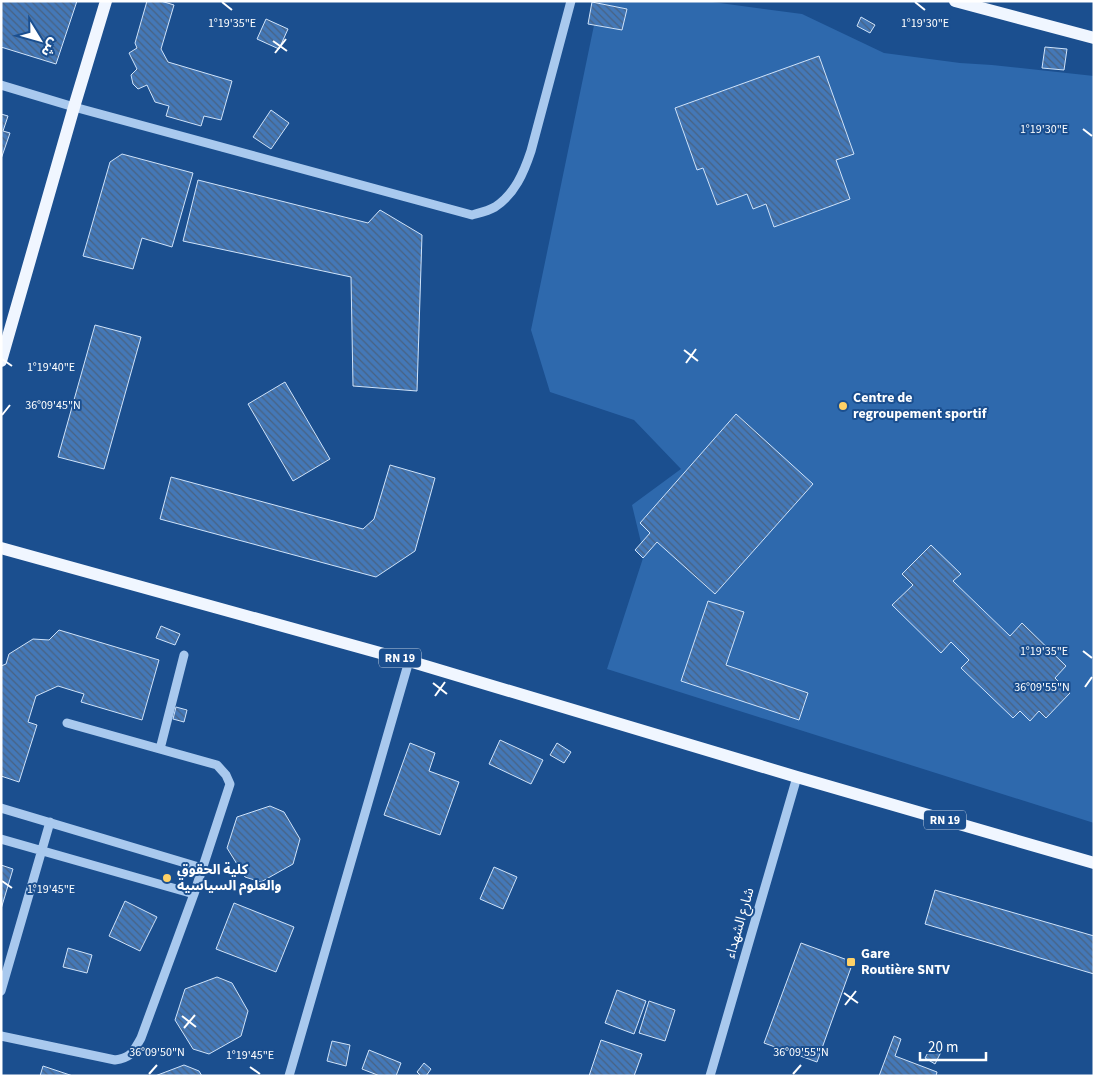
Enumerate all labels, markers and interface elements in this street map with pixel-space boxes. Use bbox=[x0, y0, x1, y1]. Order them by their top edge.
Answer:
north arrow bbox=[15, 15, 65, 65]
text: 1°19'35"E bbox=[208, 15, 256, 32]
text: 1°19'30"E bbox=[901, 15, 949, 32]
text: ش bbox=[36, 34, 63, 61]
text: 1°19'30"E bbox=[1020, 121, 1068, 138]
text: 1°19'40"E bbox=[27, 359, 75, 376]
place label: Centre de regroupement sportif bbox=[853, 388, 988, 424]
text: 36°09'45"N bbox=[25, 397, 81, 414]
marker: Centre de regroupement sportif bbox=[837, 400, 849, 412]
text: 1°19'35"E bbox=[1020, 643, 1068, 660]
road number: RN 19 bbox=[379, 648, 421, 668]
text: 36°09'55"N bbox=[1014, 679, 1070, 696]
road number: RN 19 bbox=[924, 810, 966, 830]
place label: كلية الحقوق والعلوم السياسية bbox=[177, 860, 282, 896]
marker: كلية الحقوق والعلوم السياسية bbox=[161, 872, 173, 884]
text: 1°19'45"E bbox=[27, 881, 75, 898]
street label: شارع الشهداء bbox=[720, 885, 760, 961]
place label: Gare Routière SNTV bbox=[861, 944, 950, 980]
marker: Gare Routière SNTV bbox=[845, 956, 857, 968]
scale bar bbox=[920, 1030, 986, 1062]
text: 20 m bbox=[928, 1037, 958, 1058]
text: 36°09'50"N bbox=[129, 1044, 185, 1061]
text: 36°09'55"N bbox=[773, 1044, 829, 1061]
text: 1°19'45"E bbox=[226, 1047, 274, 1064]

